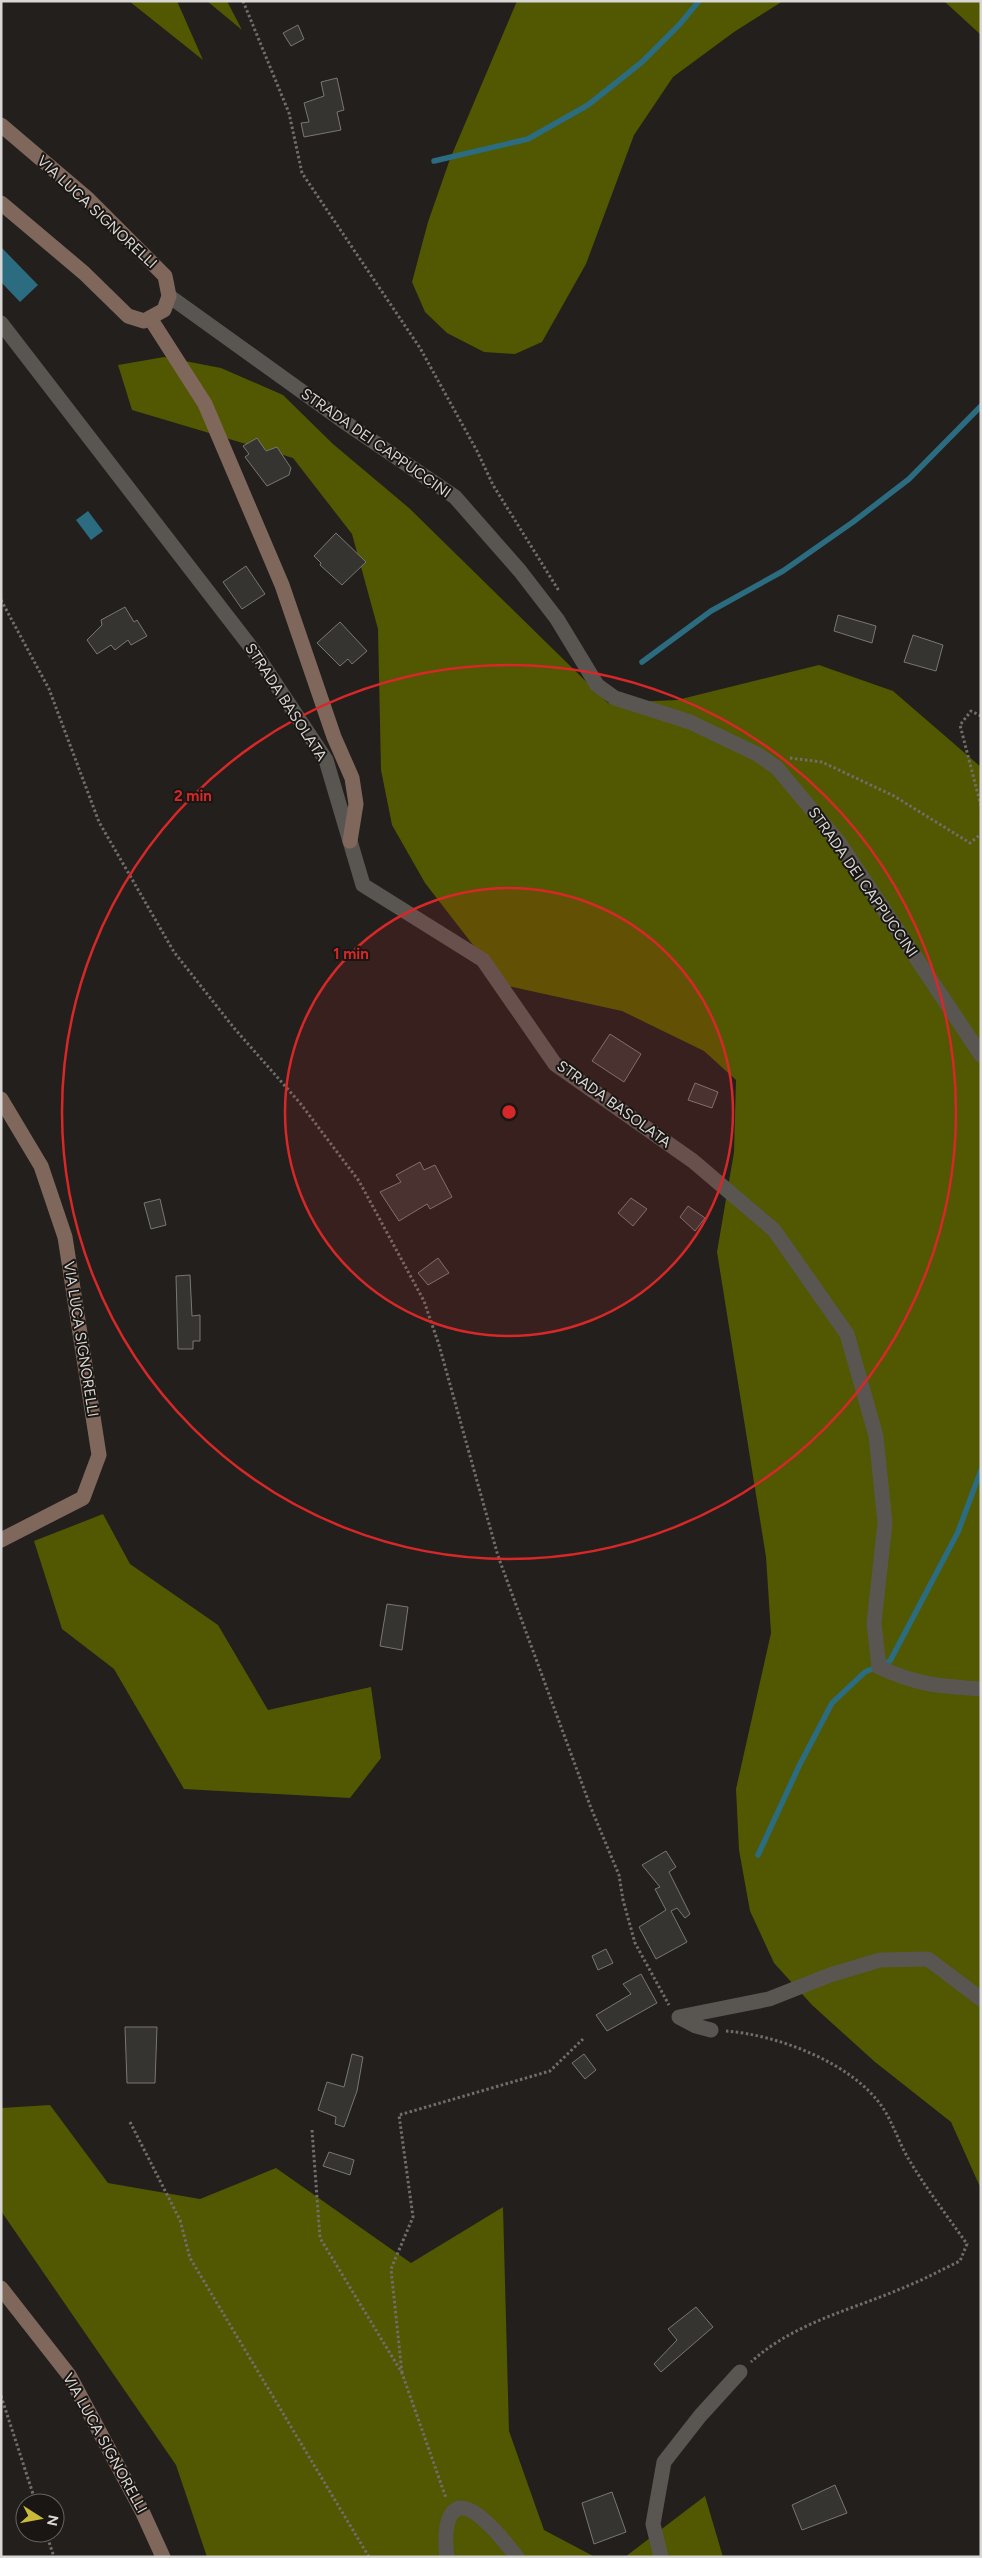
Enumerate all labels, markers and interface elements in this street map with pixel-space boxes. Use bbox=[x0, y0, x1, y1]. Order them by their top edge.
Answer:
street label: VIA LUCA SIGNORELLI bbox=[33, 152, 161, 272]
street label: STRADA DEI CAPPUCCINI bbox=[298, 384, 454, 502]
street label: STRADA BASOLATA bbox=[241, 640, 331, 764]
text: 2 min bbox=[174, 787, 212, 805]
street label: STRADA DEI CAPPUCCINI bbox=[804, 804, 922, 960]
text: 1 min bbox=[333, 945, 369, 963]
street label: STRADA BASOLATA bbox=[553, 1057, 675, 1151]
centre of rings bbox=[500, 1103, 518, 1121]
street label: VIA LUCA SIGNORELLI bbox=[60, 1260, 102, 1418]
street label: VIA LUCA SIGNORELLI bbox=[59, 2370, 151, 2516]
north arrow bbox=[15, 2493, 65, 2543]
text: N bbox=[43, 2513, 62, 2527]

